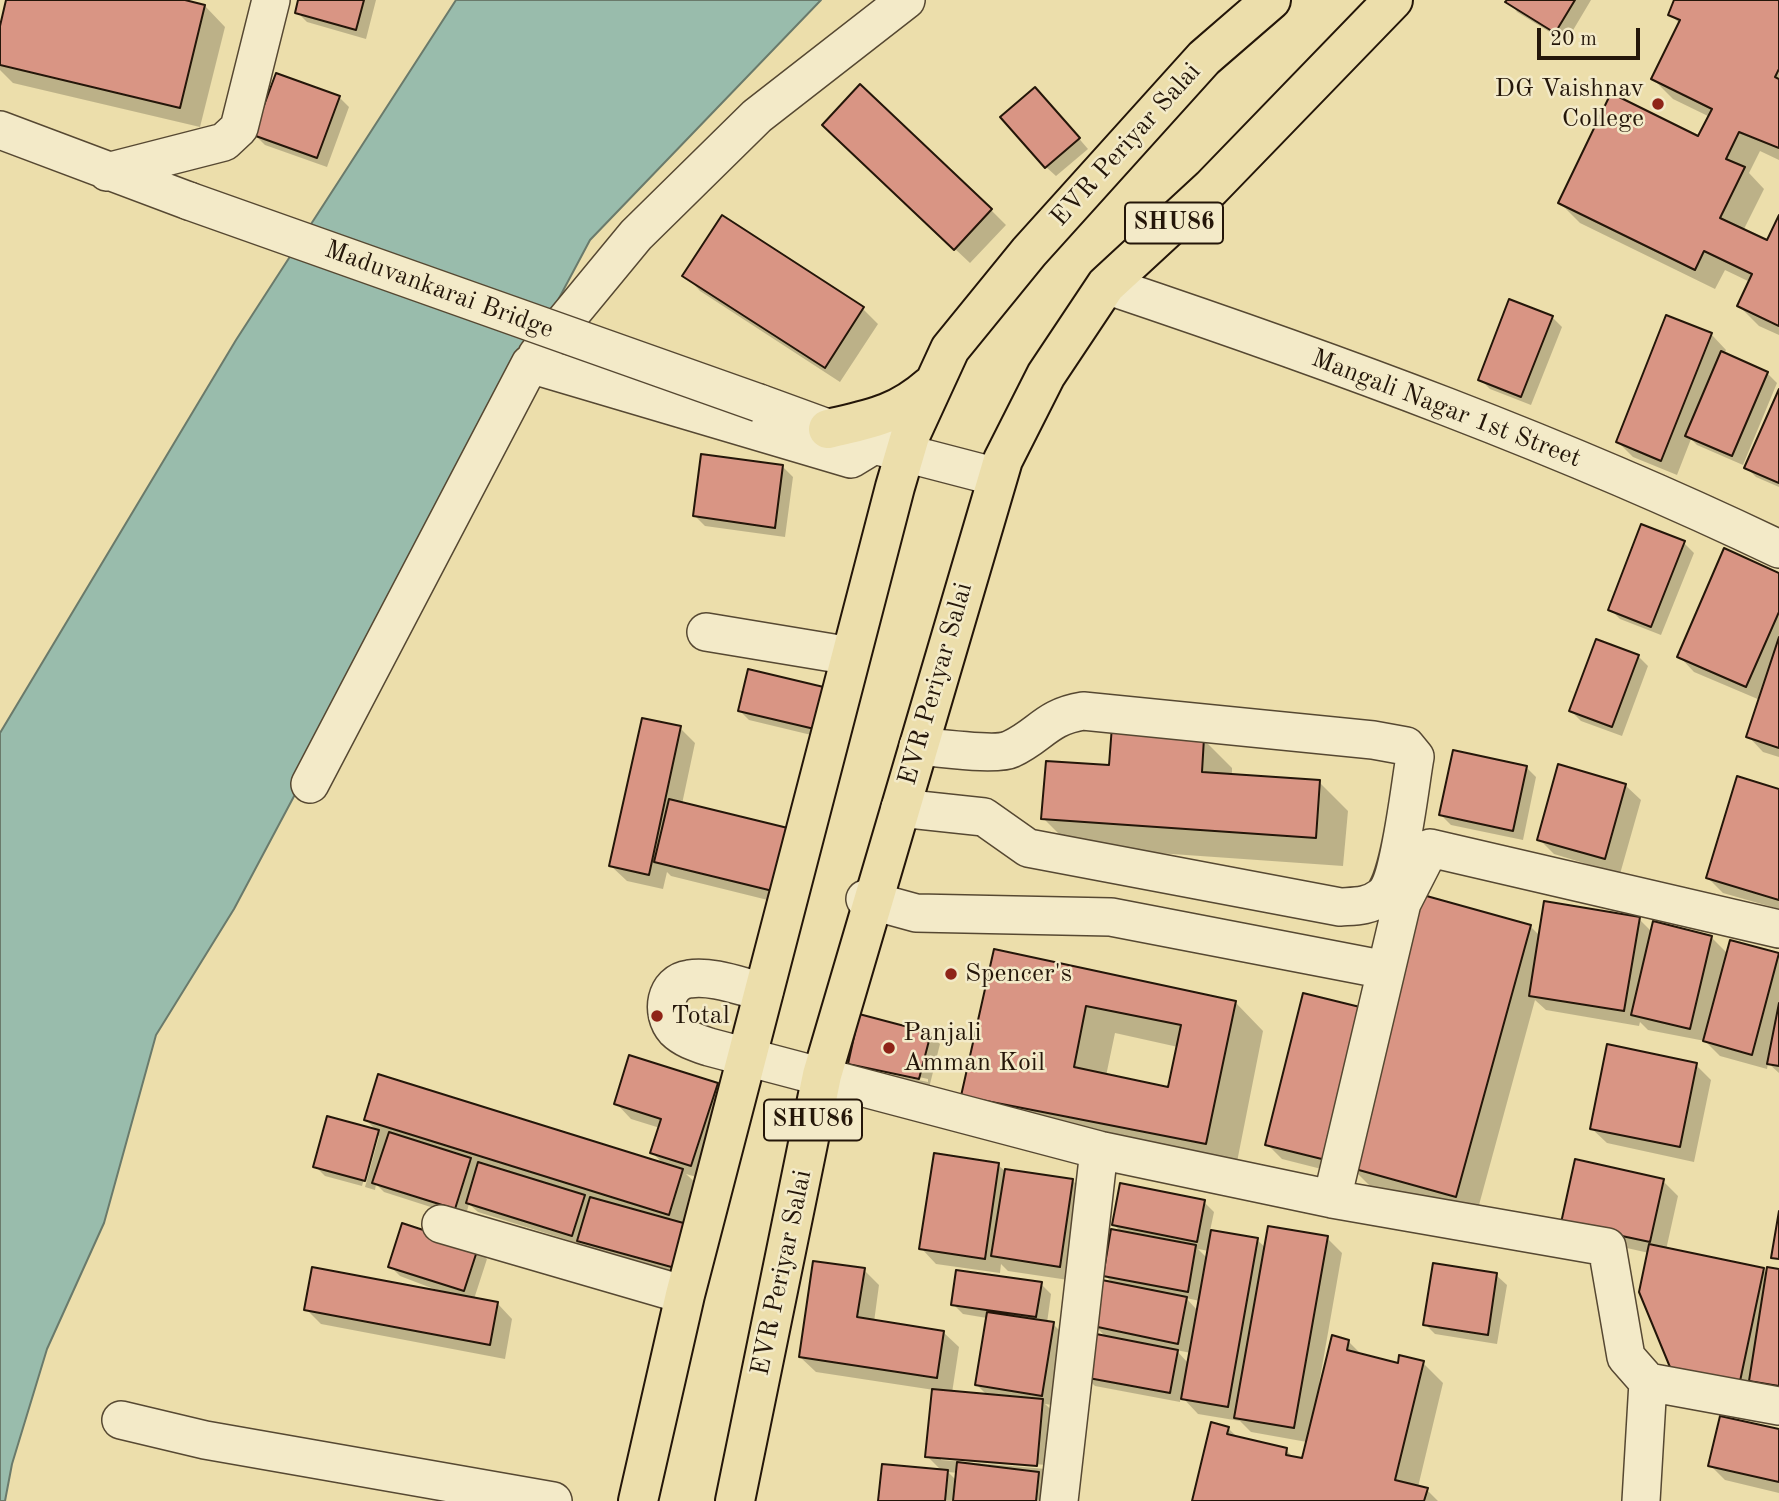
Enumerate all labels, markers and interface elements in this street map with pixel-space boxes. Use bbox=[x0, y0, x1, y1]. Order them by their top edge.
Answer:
scale bar bbox=[1541, 14, 1644, 58]
text: 20 m bbox=[1550, 29, 1597, 50]
street label: EVR Periyar Salai bbox=[1044, 57, 1208, 233]
place label: DG Vaishnav College bbox=[1495, 73, 1644, 134]
marker: DG Vaishnav College bbox=[1650, 96, 1666, 112]
road number: SHU86 bbox=[1125, 202, 1223, 244]
street label: Maduvankarai Bridge bbox=[320, 234, 558, 346]
street label: Mangali Nagar 1st Street bbox=[1307, 343, 1585, 475]
street label: EVR Periyar Salai bbox=[892, 579, 980, 789]
place label: Spencer's bbox=[965, 958, 1072, 990]
marker: Spencer's bbox=[943, 966, 959, 982]
place label: Total bbox=[671, 1000, 730, 1032]
marker: Total bbox=[649, 1008, 665, 1024]
place label: Panjali Amman Koil bbox=[903, 1017, 1045, 1078]
marker: Panjali Amman Koil bbox=[881, 1040, 897, 1056]
road number: SHU86 bbox=[764, 1100, 862, 1140]
street label: EVR Periyar Salai bbox=[745, 1167, 819, 1379]

